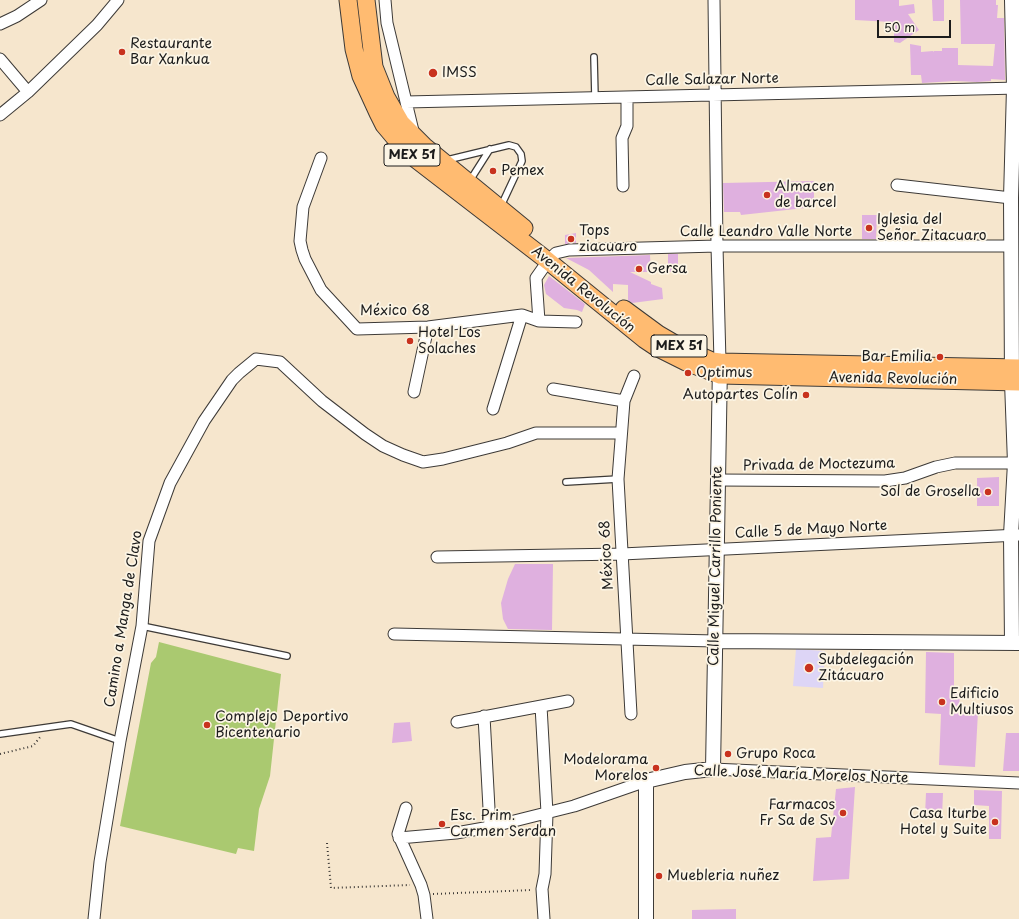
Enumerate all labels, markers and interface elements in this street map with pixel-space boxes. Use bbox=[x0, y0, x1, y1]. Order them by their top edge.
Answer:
scale bar bbox=[879, 12, 953, 38]
text: 50 m bbox=[884, 18, 915, 36]
place label: Restaurante Bar Xankua bbox=[130, 36, 212, 68]
marker: Restaurante Bar Xankua bbox=[117, 47, 127, 57]
place label: IMSS bbox=[442, 65, 477, 81]
marker: IMSS bbox=[427, 67, 439, 79]
street label: Calle Salazar Norte bbox=[645, 70, 779, 90]
road number: MEX 51 bbox=[384, 144, 440, 166]
place label: Pemex bbox=[501, 163, 544, 179]
marker: Pemex bbox=[488, 166, 498, 176]
place label: Almacen de barcel bbox=[775, 179, 836, 212]
marker: Almacen de barcel bbox=[762, 190, 772, 200]
place label: Iglesia del Señor Zitacuaro bbox=[877, 212, 987, 244]
place label: Tops ziacuaro bbox=[579, 223, 637, 256]
marker: Iglesia del Señor Zitacuaro bbox=[864, 223, 874, 233]
street label: Calle Leandro Valle Norte bbox=[680, 224, 852, 240]
marker: Tops ziacuaro bbox=[566, 234, 576, 244]
street label: Avenida Revolución bbox=[528, 243, 638, 337]
place label: Gersa bbox=[647, 261, 687, 277]
marker: Gersa bbox=[634, 264, 644, 274]
street label: México 68 bbox=[360, 303, 430, 319]
place label: Hotel Los Solaches bbox=[418, 325, 480, 358]
road number: MEX 51 bbox=[651, 335, 707, 357]
marker: Hotel Los Solaches bbox=[405, 336, 415, 346]
place label: Bar Emilia bbox=[862, 349, 932, 365]
marker: Bar Emilia bbox=[935, 352, 945, 362]
place label: Optimus bbox=[696, 365, 752, 381]
marker: Optimus bbox=[683, 368, 693, 378]
street label: Avenida Revolución bbox=[829, 369, 957, 389]
place label: Autopartes Colín bbox=[683, 387, 798, 403]
marker: Autopartes Colín bbox=[801, 390, 811, 400]
street label: Privada de Moctezuma bbox=[743, 455, 895, 475]
street label: Calle Miguel Carrillo Poniente bbox=[706, 466, 726, 666]
place label: Sol de Grosella bbox=[880, 484, 980, 500]
marker: Sol de Grosella bbox=[983, 487, 993, 497]
street label: Calle 5 de Mayo Norte bbox=[734, 518, 888, 542]
street label: México 68 bbox=[597, 520, 617, 590]
street label: Camino a Manga de Clavo bbox=[102, 529, 146, 709]
place label: Subdelegación Zitácuaro bbox=[818, 652, 914, 684]
marker: Subdelegación Zitácuaro bbox=[803, 662, 815, 674]
place label: Edificio Multiusos bbox=[950, 686, 1013, 718]
marker: Edificio Multiusos bbox=[937, 697, 947, 707]
place label: Complejo Deportivo Bicentenario bbox=[215, 709, 349, 742]
marker: Complejo Deportivo Bicentenario bbox=[202, 720, 212, 730]
place label: Grupo Roca bbox=[736, 746, 815, 762]
marker: Grupo Roca bbox=[723, 749, 733, 759]
place label: Modelorama Morelos bbox=[563, 752, 648, 784]
marker: Modelorama Morelos bbox=[651, 763, 661, 773]
street label: Calle José María Morelos Norte bbox=[693, 763, 909, 787]
place label: Farmacos Fr Sa de Sv bbox=[759, 797, 835, 830]
place label: Casa Iturbe Hotel y Suite bbox=[900, 806, 987, 838]
place label: Esc. Prim. Carmen Serdan bbox=[450, 808, 556, 840]
marker: Farmacos Fr Sa de Sv bbox=[838, 808, 848, 818]
marker: Casa Iturbe Hotel y Suite bbox=[990, 817, 1000, 827]
marker: Esc. Prim. Carmen Serdan bbox=[437, 819, 447, 829]
place label: Muebleria nuñez bbox=[667, 868, 779, 884]
marker: Muebleria nuñez bbox=[654, 871, 664, 881]

